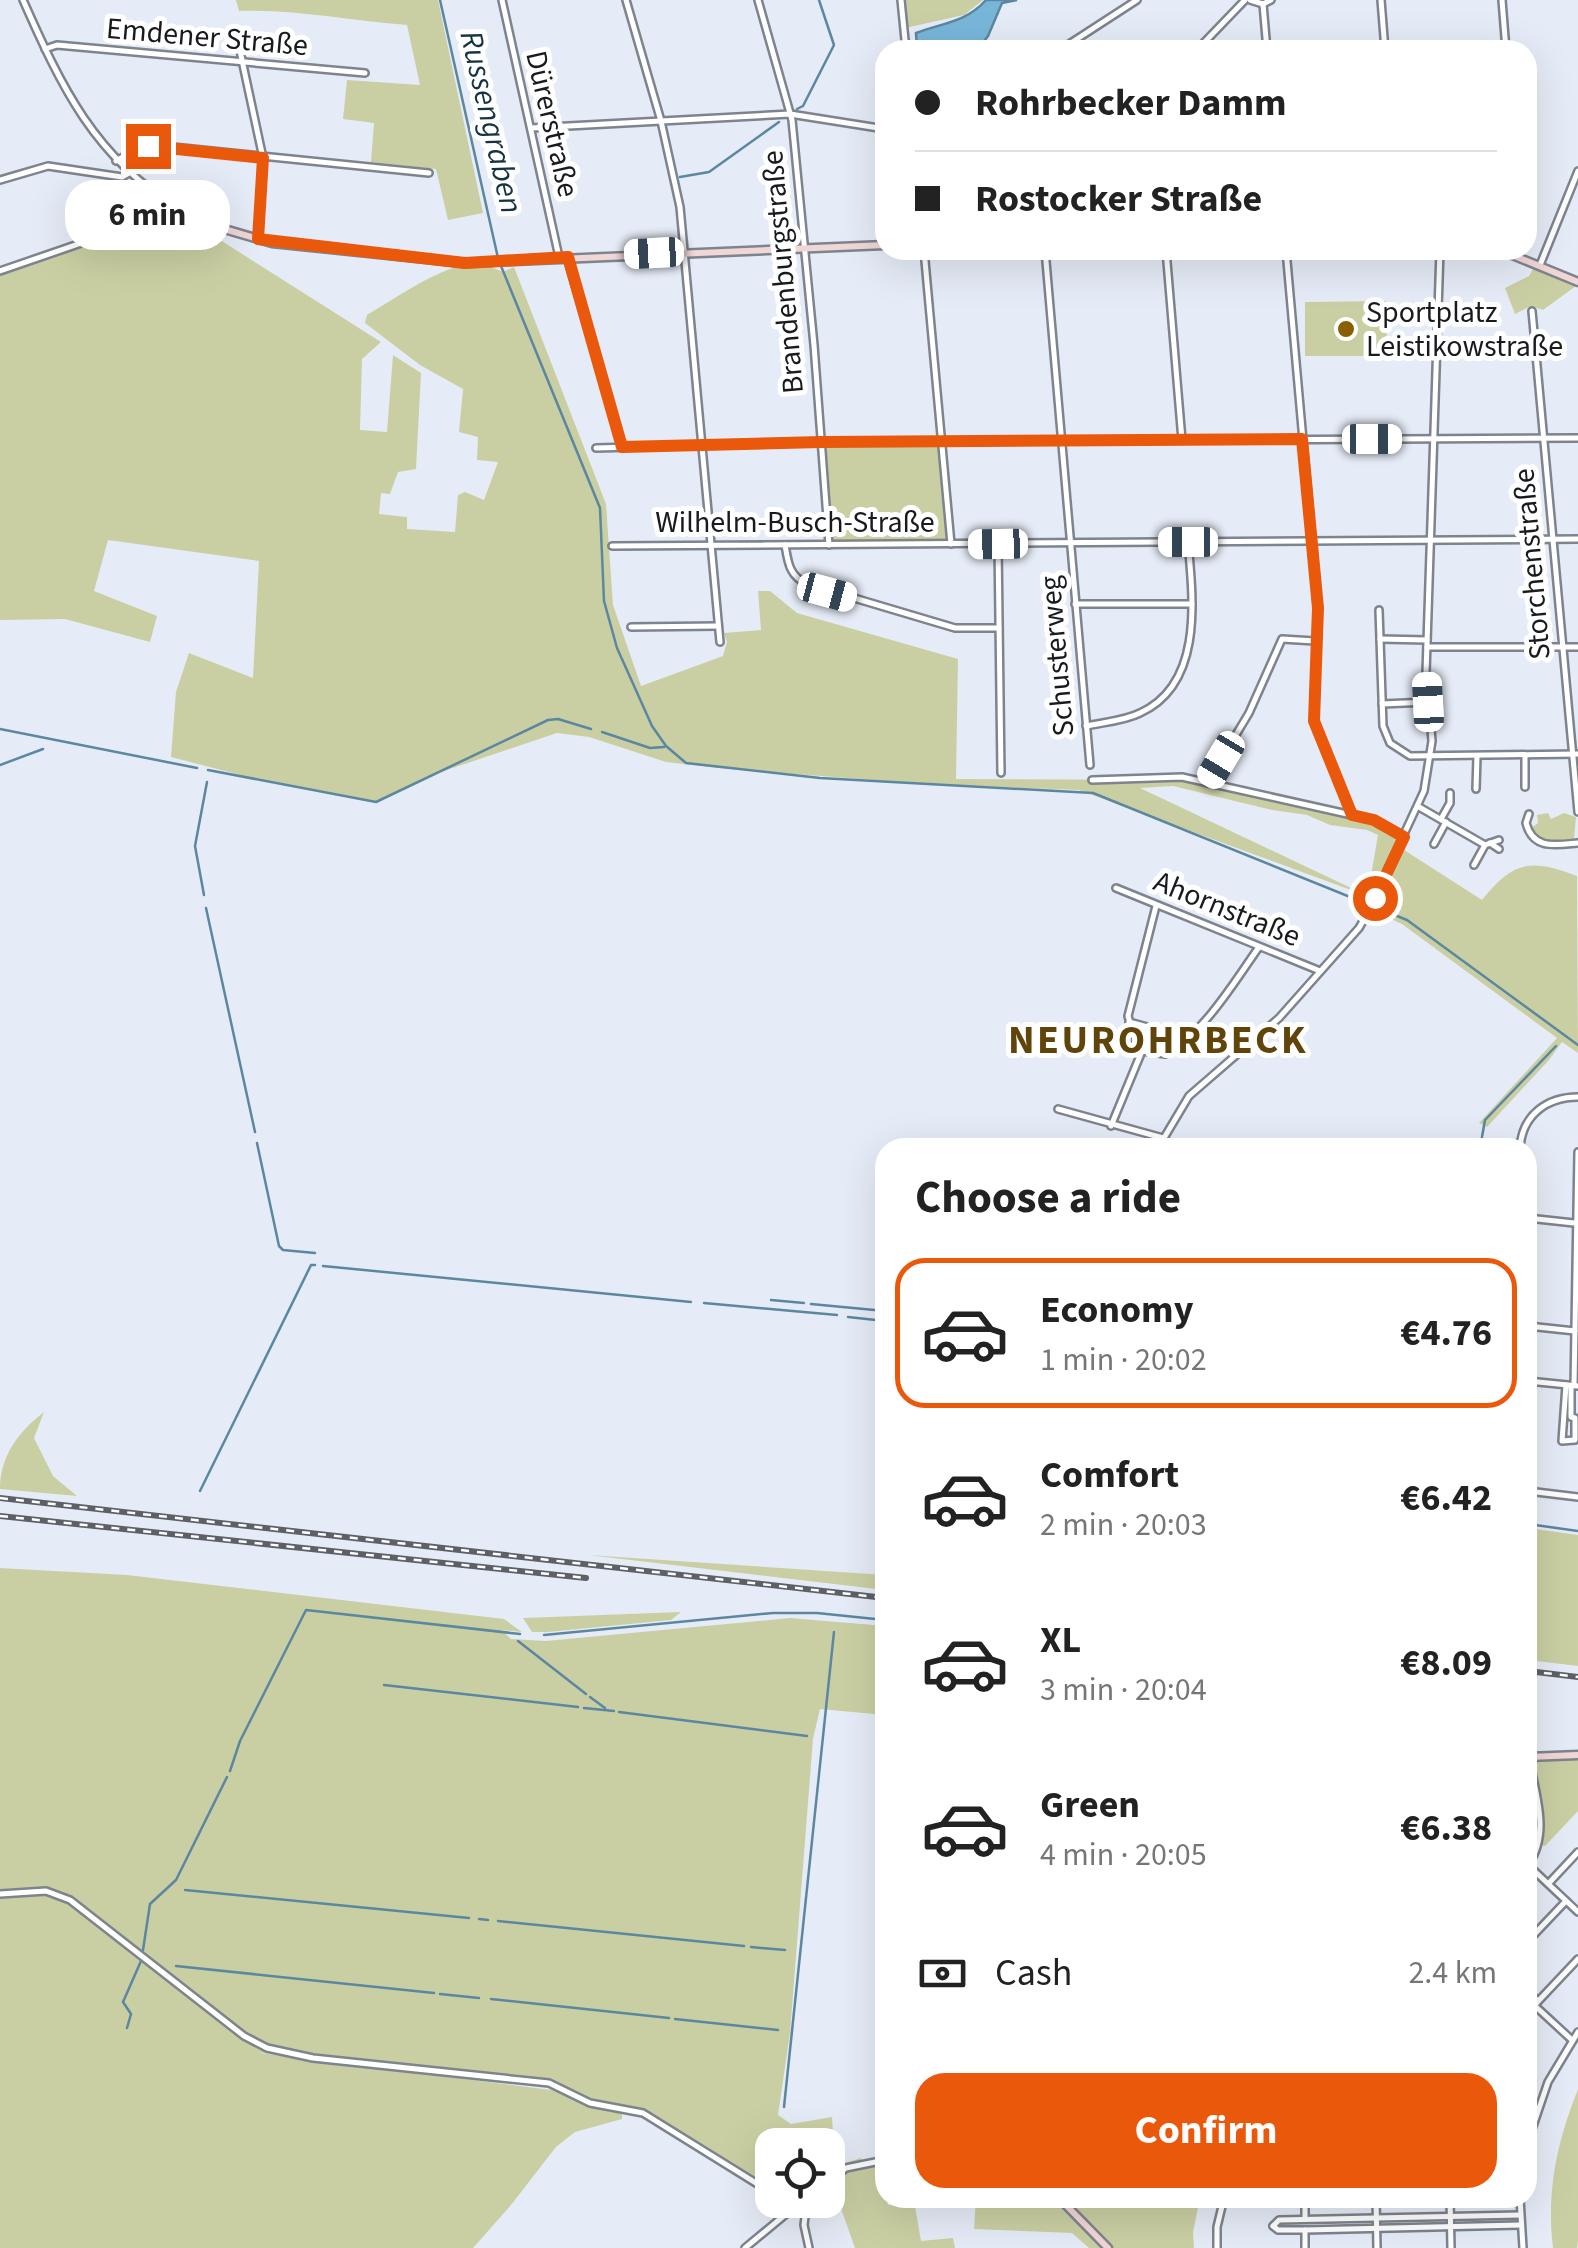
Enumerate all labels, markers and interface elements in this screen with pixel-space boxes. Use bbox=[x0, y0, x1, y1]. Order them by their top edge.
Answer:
street label: Emdener Straße bbox=[104, 7, 310, 67]
water label: Russengraben bbox=[448, 26, 534, 218]
street label: Dürerstraße bbox=[514, 46, 590, 202]
text: Rohrbecker Damm bbox=[975, 76, 1287, 130]
route end bbox=[126, 124, 171, 169]
street label: Brandenburgstraße bbox=[751, 149, 815, 395]
text: Rostocker Straße bbox=[975, 172, 1262, 226]
callout: 6 min bbox=[66, 181, 230, 251]
text: 6 min bbox=[109, 192, 186, 238]
car bbox=[623, 236, 685, 270]
place label: Sportplatz Leistikowstraße bbox=[1366, 291, 1563, 368]
marker: Sportplatz Leistikowstraße bbox=[1335, 318, 1357, 340]
car bbox=[1342, 424, 1402, 454]
street label: Storchenstraße bbox=[1502, 467, 1562, 661]
street label: Wilhelm-Busch-Straße bbox=[655, 501, 935, 544]
car bbox=[1158, 527, 1218, 557]
car bbox=[968, 528, 1028, 560]
car bbox=[794, 570, 860, 614]
street label: Schusterweg bbox=[1029, 574, 1085, 738]
car bbox=[1411, 671, 1445, 733]
car bbox=[1193, 727, 1249, 793]
street label: Ahornstraße bbox=[1147, 860, 1307, 958]
route start bbox=[1353, 876, 1398, 921]
district label: NEUROHRBECK bbox=[1008, 1012, 1308, 1069]
text: Choose a ride bbox=[915, 1166, 1181, 1230]
text: Economy bbox=[1040, 1283, 1193, 1337]
icon: car bbox=[920, 1288, 1010, 1378]
text: €4.76 bbox=[1400, 1306, 1492, 1360]
text: 1 min · 20:02 bbox=[1040, 1337, 1207, 1383]
text: Comfort bbox=[1040, 1448, 1179, 1502]
icon: car bbox=[920, 1453, 1010, 1543]
text: €6.42 bbox=[1400, 1471, 1492, 1525]
text: 2 min · 20:03 bbox=[1040, 1502, 1207, 1548]
text: XL bbox=[1040, 1613, 1081, 1667]
icon: car bbox=[920, 1618, 1010, 1708]
text: €8.09 bbox=[1400, 1636, 1492, 1690]
text: 3 min · 20:04 bbox=[1040, 1667, 1207, 1713]
text: Green bbox=[1040, 1778, 1140, 1832]
icon: car bbox=[920, 1783, 1010, 1873]
text: €6.38 bbox=[1400, 1801, 1492, 1855]
text: 4 min · 20:05 bbox=[1040, 1832, 1207, 1878]
icon: cash bbox=[915, 1946, 970, 2001]
text: Cash bbox=[995, 1946, 1072, 2000]
text: 2.4 km bbox=[1408, 1950, 1497, 1996]
button: Confirm bbox=[915, 2073, 1497, 2188]
map controls bbox=[755, 2128, 845, 2218]
button: locate bbox=[755, 2128, 845, 2218]

